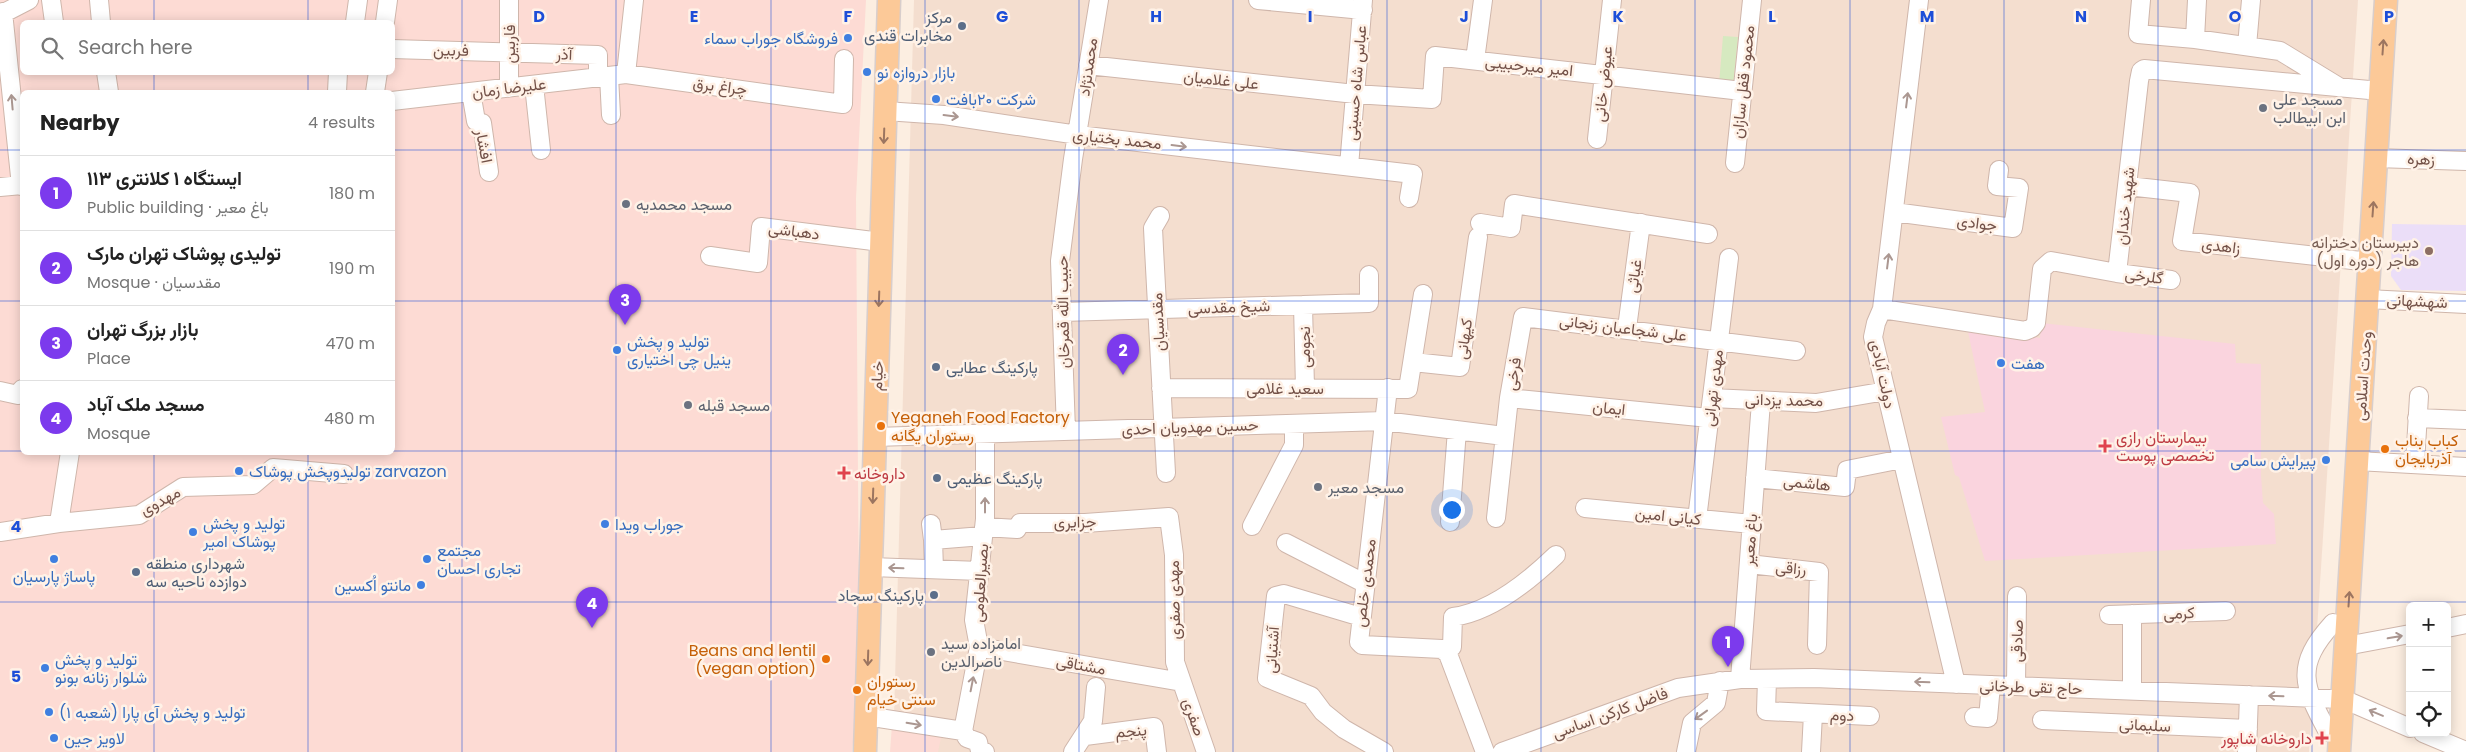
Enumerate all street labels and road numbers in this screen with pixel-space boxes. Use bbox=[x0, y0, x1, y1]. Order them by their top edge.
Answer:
street label: فاربین bbox=[498, 24, 521, 64]
street label: عباس شاه حسینی bbox=[1340, 24, 1372, 142]
street label: محمود قفل سازان bbox=[1726, 24, 1760, 140]
street label: محمدنژاد bbox=[1073, 36, 1103, 98]
street label: فربین bbox=[433, 38, 469, 62]
street label: آذر bbox=[554, 42, 574, 66]
street label: عیوض خانی bbox=[1588, 45, 1618, 123]
street label: امیر میرحبیبی bbox=[1484, 50, 1574, 82]
street label: علی غلامیان bbox=[1182, 65, 1260, 95]
street label: چراغ برق bbox=[692, 71, 749, 101]
street label: علیرضا زمان bbox=[471, 72, 547, 104]
street label: محمد بختیاری bbox=[1071, 123, 1163, 155]
street label: افشار bbox=[469, 126, 499, 165]
street label: زهره bbox=[2407, 147, 2435, 171]
street label: شهید خندان bbox=[2109, 166, 2141, 246]
street label: جوادی bbox=[1955, 209, 1999, 237]
street label: دهباشی bbox=[767, 216, 821, 246]
street label: زاهدی bbox=[2200, 232, 2242, 260]
street label: حبیب الله قمرخان bbox=[1051, 255, 1075, 369]
street label: غیاثی bbox=[1620, 258, 1648, 294]
street label: گلرخی bbox=[2123, 262, 2165, 290]
street label: شهشهانی bbox=[2386, 288, 2448, 314]
street label: مقدسیان bbox=[1145, 292, 1171, 352]
street label: شیخ مقدسی bbox=[1187, 294, 1271, 320]
street label: علی شجاعیان زنجانی bbox=[1558, 309, 1688, 347]
street label: کیهانی bbox=[1450, 317, 1478, 361]
street label: نجومی bbox=[1293, 326, 1316, 368]
street label: وحدت اسلامی bbox=[2348, 330, 2378, 422]
street label: دولت آبادی bbox=[1864, 337, 1902, 411]
street label: مهدی تهرانی bbox=[1697, 348, 1729, 428]
street label: فرخی bbox=[1499, 356, 1527, 392]
street label: خیام bbox=[865, 360, 889, 392]
street label: سعید غلامی bbox=[1246, 377, 1324, 400]
street label: محمد یزدانی bbox=[1745, 388, 1823, 412]
street label: ایمان bbox=[1591, 395, 1627, 421]
street label: حسین مهدویان احدی bbox=[1121, 413, 1259, 441]
street label: هاشمی bbox=[1782, 469, 1832, 497]
street label: مهدوی bbox=[135, 480, 185, 522]
street label: کیانی امین bbox=[1634, 501, 1702, 531]
street label: جزایری bbox=[1054, 510, 1097, 534]
street label: باغ معیر bbox=[1737, 513, 1763, 568]
street label: محمدی خلص bbox=[1348, 538, 1382, 628]
street label: بصیرالعلومی bbox=[966, 543, 994, 623]
street label: رزاقی bbox=[1775, 555, 1807, 581]
street label: مهدی صفری bbox=[1162, 560, 1186, 640]
street label: کرمی bbox=[2163, 601, 2195, 625]
street label: صادقی bbox=[2005, 619, 2029, 663]
street label: آشتیانی bbox=[1259, 624, 1285, 674]
street label: مشتاقی bbox=[1054, 649, 1108, 681]
street label: حاج تقی طرخانی bbox=[1979, 674, 2083, 700]
street label: فاضل کارکن اساسی bbox=[1549, 681, 1671, 745]
street label: صفری bbox=[1177, 695, 1211, 739]
street label: دوم bbox=[1829, 703, 1855, 727]
street label: سلیمانی bbox=[2119, 712, 2171, 738]
street label: پنجم bbox=[1114, 718, 1148, 744]

